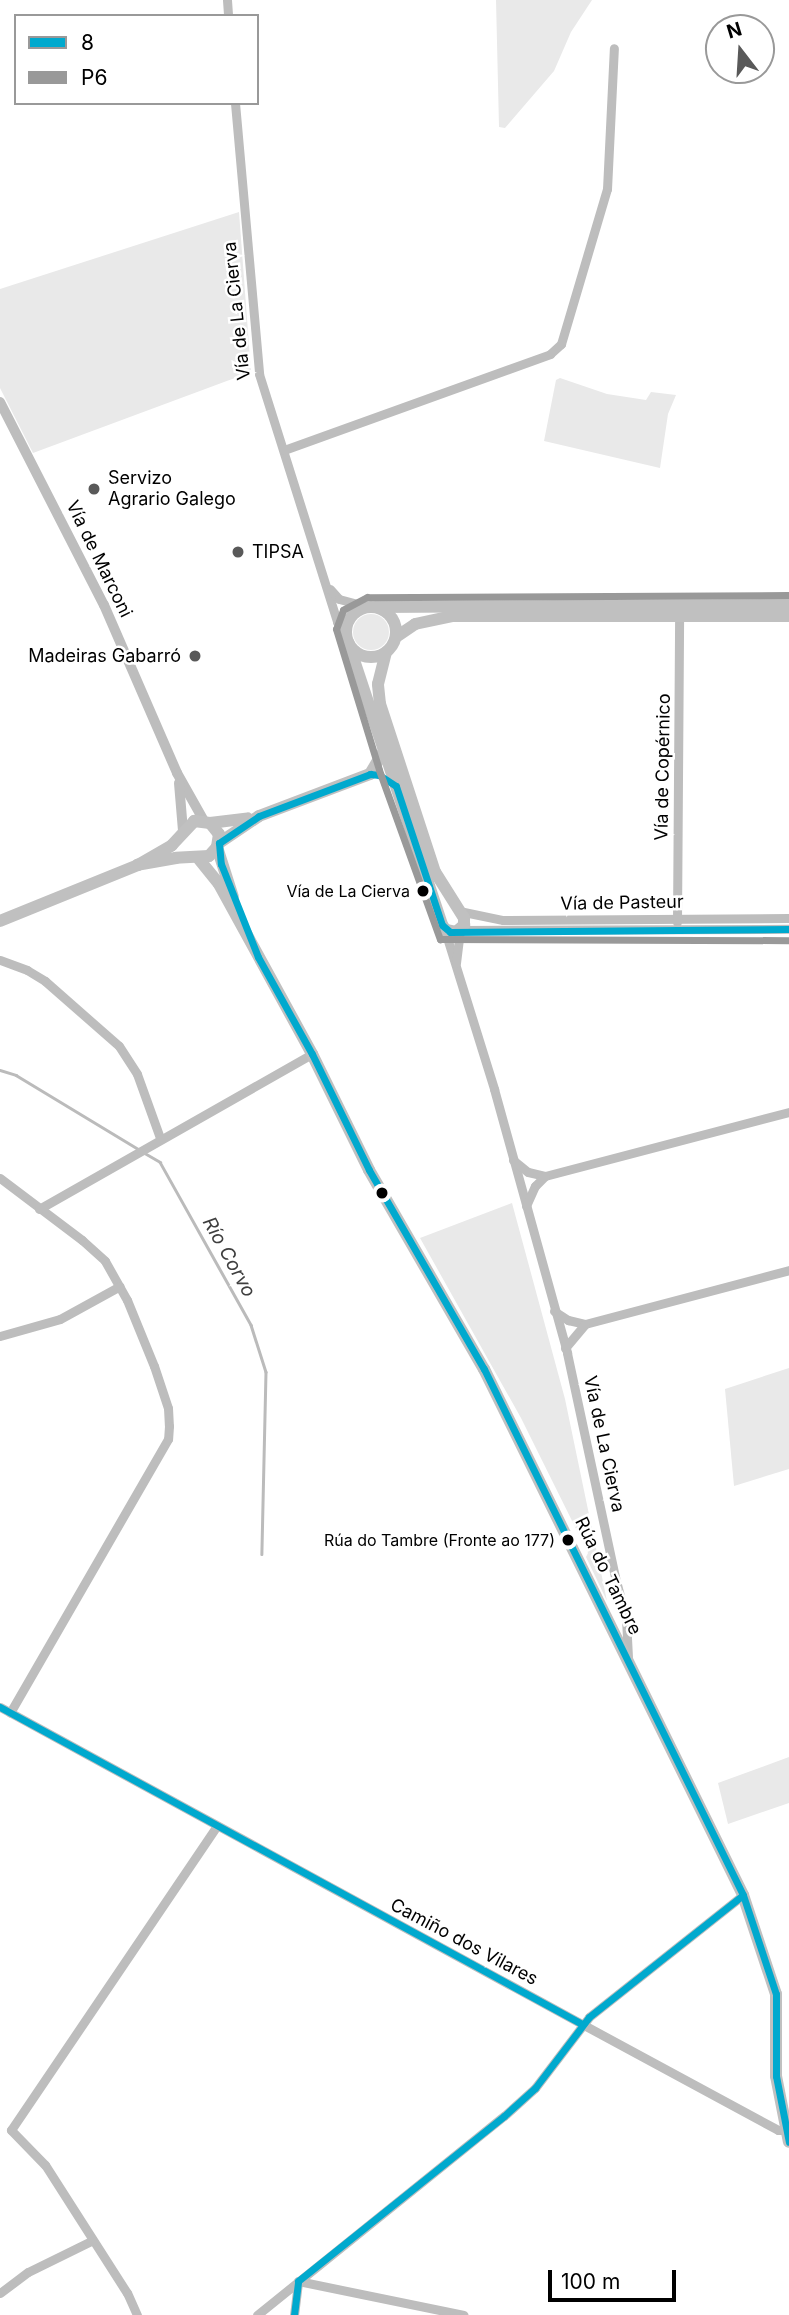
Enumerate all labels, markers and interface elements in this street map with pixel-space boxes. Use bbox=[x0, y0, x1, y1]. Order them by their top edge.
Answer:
legend bbox=[14, 14, 259, 105]
north arrow bbox=[705, 14, 775, 84]
text: N bbox=[724, 17, 745, 43]
text: 8 bbox=[81, 30, 94, 55]
text: P6 bbox=[81, 65, 107, 90]
street label: Vía de La Cierva bbox=[219, 241, 255, 381]
place label: Servizo Agrario Galego bbox=[108, 468, 236, 510]
marker: Servizo Agrario Galego bbox=[86, 481, 102, 497]
street label: Vía de Marconi bbox=[61, 497, 137, 621]
place label: TIPSA bbox=[252, 541, 304, 563]
marker: TIPSA bbox=[230, 544, 246, 560]
place label: Madeiras Gabarró bbox=[28, 645, 181, 667]
marker: Madeiras Gabarró bbox=[187, 648, 203, 664]
street label: Vía de Copérnico bbox=[651, 693, 675, 841]
place label: Vía de La Cierva bbox=[286, 881, 410, 901]
marker: Vía de La Cierva bbox=[416, 884, 430, 898]
street label: Vía de Pasteur bbox=[560, 891, 684, 915]
unlabelled marker bbox=[375, 1186, 389, 1200]
water label: Río Corvo bbox=[198, 1213, 260, 1301]
street label: Vía de La Cierva bbox=[579, 1374, 629, 1514]
street label: Rúa do Tambre bbox=[570, 1514, 646, 1638]
place label: Rúa do Tambre (Fronte ao 177) bbox=[324, 1530, 555, 1550]
marker: Rúa do Tambre (Fronte ao 177) bbox=[561, 1533, 575, 1547]
street label: Camiño dos Vilares bbox=[387, 1894, 541, 1990]
scale bar bbox=[551, 2256, 679, 2300]
text: 100 m bbox=[561, 2269, 620, 2294]

